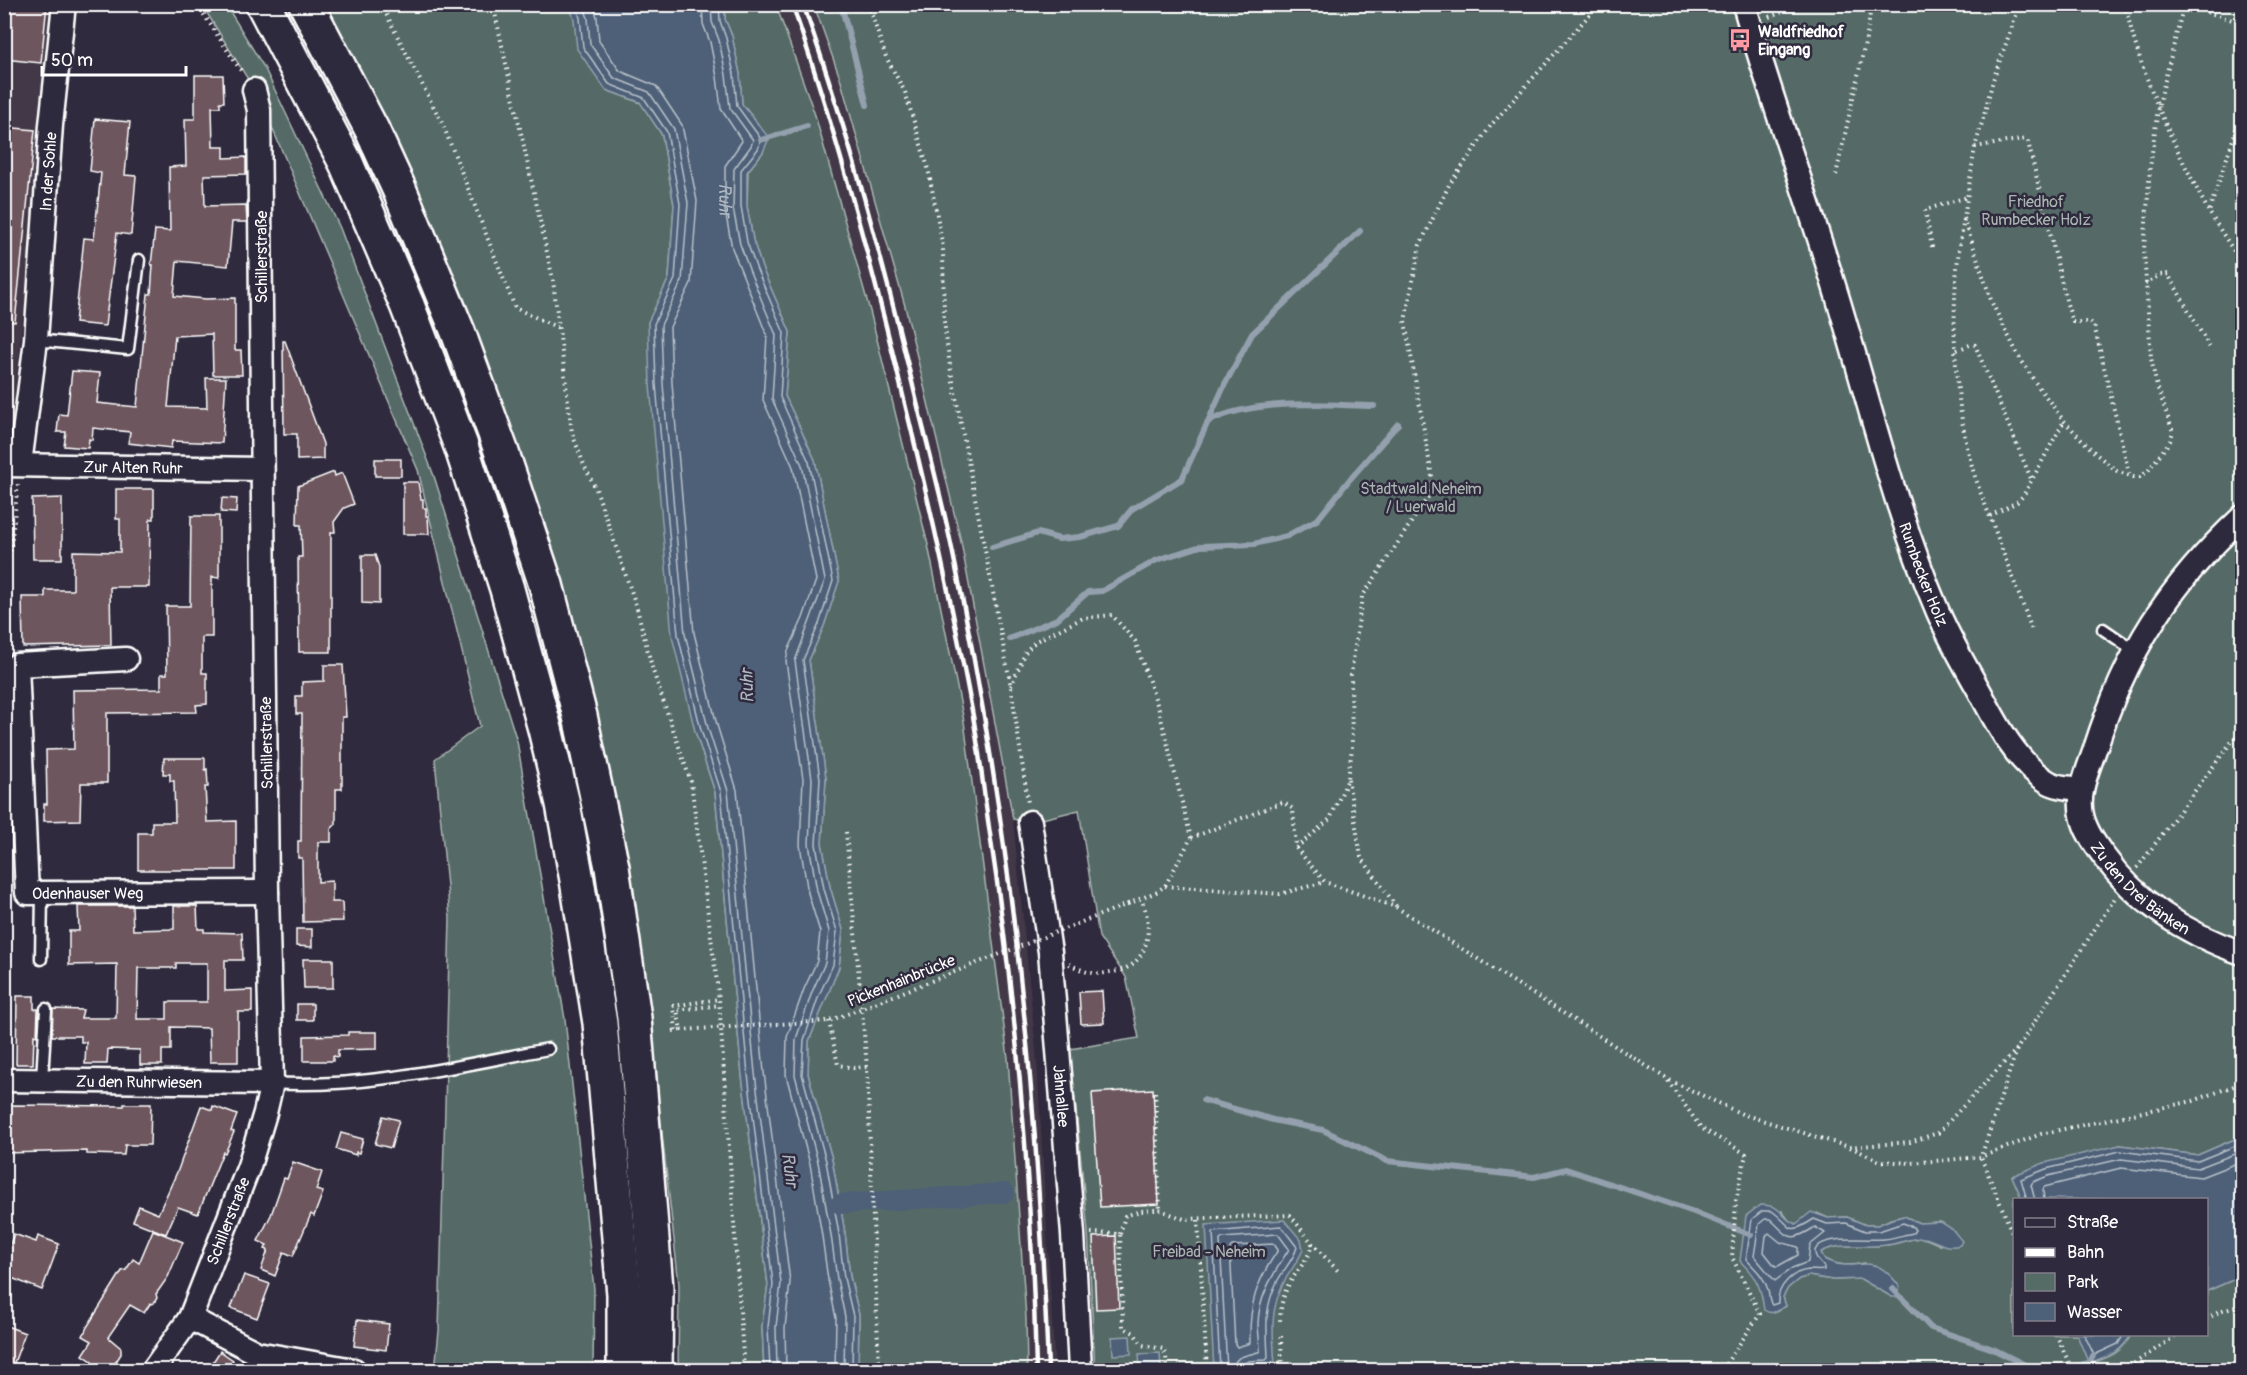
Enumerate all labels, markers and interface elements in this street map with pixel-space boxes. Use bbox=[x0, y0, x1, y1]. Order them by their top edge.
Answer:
place label: Waldfriedhof Eingang bbox=[1758, 22, 1845, 60]
bus stop icon: Waldfriedhof Eingang bbox=[1727, 27, 1753, 53]
scale bar bbox=[42, 39, 186, 77]
text: 50 m bbox=[51, 49, 93, 72]
street label: In der Sohle bbox=[36, 131, 62, 212]
water label: Ruhr bbox=[713, 183, 738, 222]
park label: Friedhof Rumbecker Holz bbox=[1981, 192, 2091, 230]
street label: Schillerstraße bbox=[252, 211, 272, 303]
street label: Zur Alten Ruhr bbox=[83, 457, 183, 479]
park label: Stadtwald Neheim / Luerwald bbox=[1360, 479, 1482, 517]
street label: Rumbecker Holz bbox=[1894, 520, 1952, 630]
water label: Ruhr bbox=[735, 666, 760, 704]
street label: Schillerstraße bbox=[256, 696, 278, 789]
street label: Zu den Drei Bänken bbox=[2086, 838, 2193, 940]
street label: Odenhauser Weg bbox=[32, 884, 143, 904]
street label: Pickenhainbrücke bbox=[845, 950, 958, 1012]
street label: Jahnallee bbox=[1048, 1064, 1073, 1128]
street label: Zu den Ruhrwiesen bbox=[76, 1072, 202, 1093]
water label: Ruhr bbox=[776, 1151, 804, 1191]
street label: Schillerstraße bbox=[203, 1174, 255, 1268]
legend bbox=[2013, 1198, 2208, 1336]
text: Straße bbox=[2067, 1211, 2118, 1234]
text: Bahn bbox=[2067, 1241, 2104, 1264]
park label: Freibad - Neheim bbox=[1152, 1242, 1266, 1262]
text: Park bbox=[2067, 1271, 2099, 1294]
text: Wasser bbox=[2067, 1301, 2123, 1324]

